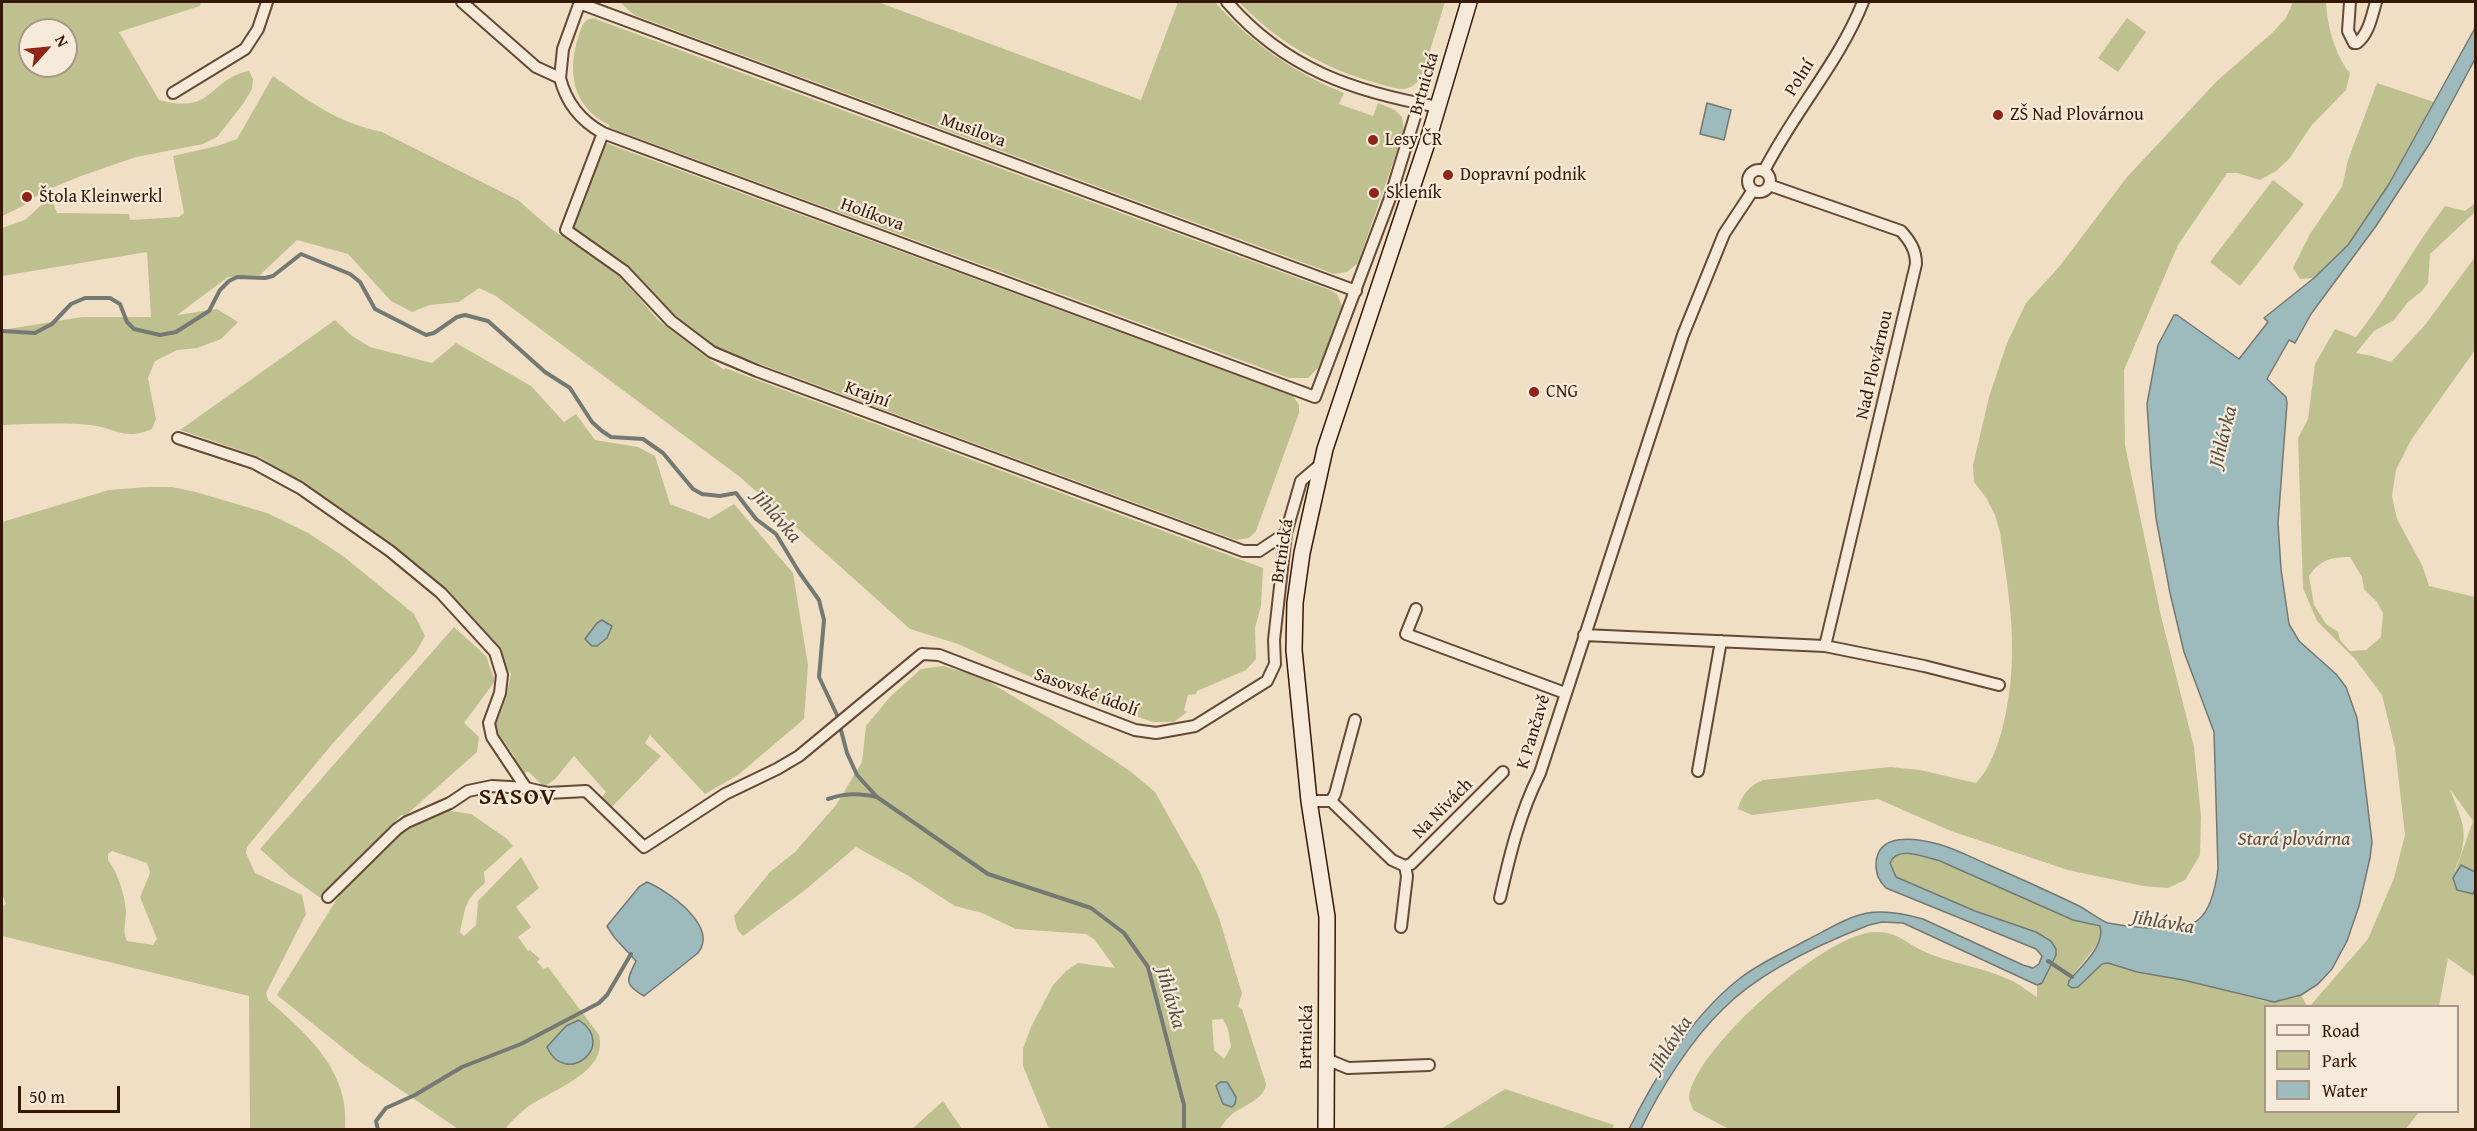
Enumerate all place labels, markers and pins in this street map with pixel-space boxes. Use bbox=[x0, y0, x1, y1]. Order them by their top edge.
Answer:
place label: ZŠ Nad Plovárnou bbox=[2010, 104, 2144, 126]
marker: ZŠ Nad Plovárnou bbox=[1991, 108, 2005, 122]
place label: Lesy ČR bbox=[1385, 129, 1442, 151]
marker: Lesy ČR bbox=[1366, 133, 1380, 147]
place label: Dopravní podnik bbox=[1460, 164, 1586, 186]
marker: Dopravní podnik bbox=[1441, 168, 1455, 182]
place label: Skleník bbox=[1386, 182, 1442, 204]
place label: Štola Kleinwerkl bbox=[39, 186, 163, 208]
marker: Skleník bbox=[1367, 186, 1381, 200]
marker: Štola Kleinwerkl bbox=[20, 190, 34, 204]
place label: CNG bbox=[1546, 381, 1578, 403]
marker: CNG bbox=[1527, 385, 1541, 399]

